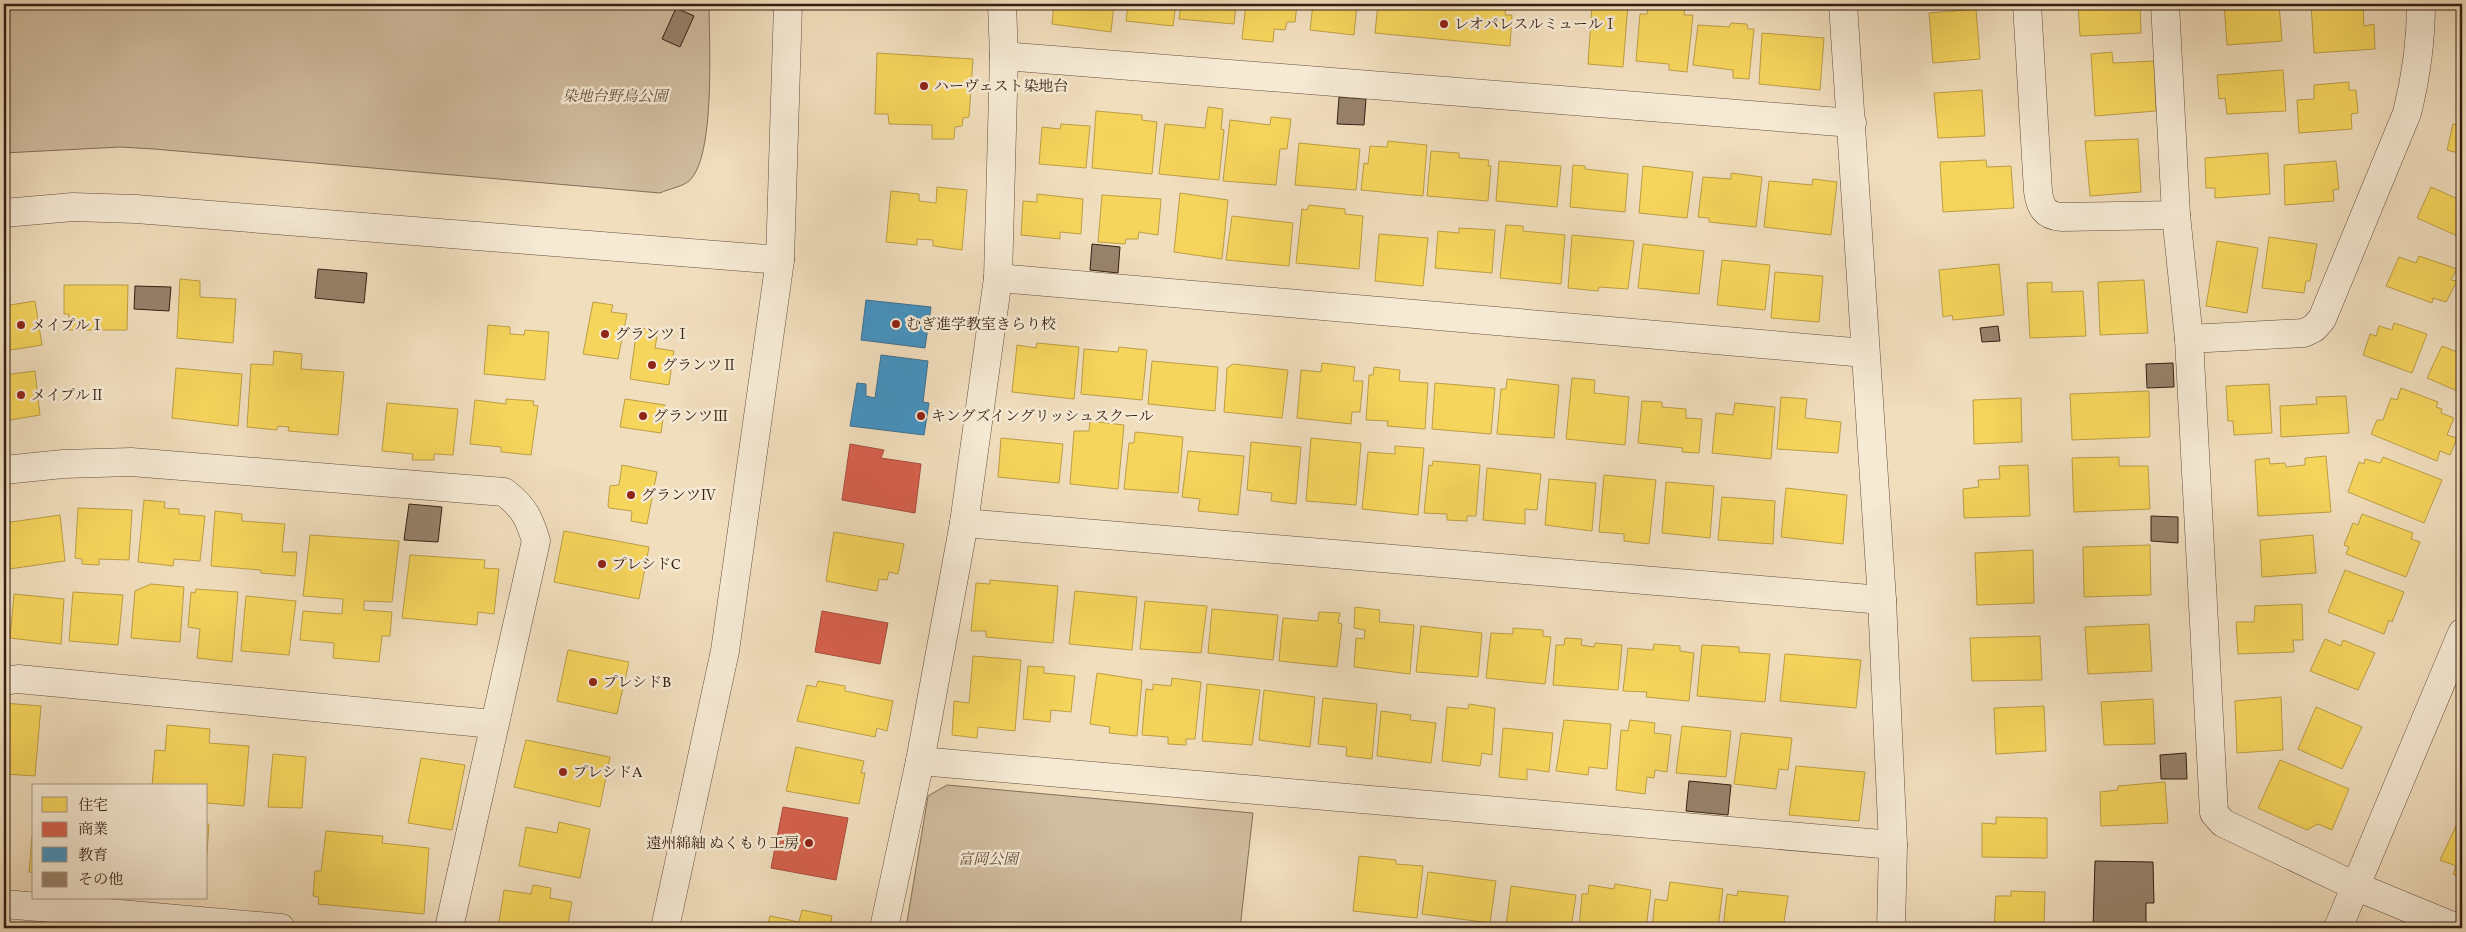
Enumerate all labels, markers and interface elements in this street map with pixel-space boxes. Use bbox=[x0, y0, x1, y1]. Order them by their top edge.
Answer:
place label: レオパレスルミュールⅠ bbox=[1454, 15, 1618, 36]
marker: レオパレスルミュールⅠ bbox=[1438, 18, 1450, 30]
place label: ハーヴェスト染地台 bbox=[934, 77, 1068, 98]
marker: ハーヴェスト染地台 bbox=[918, 80, 930, 92]
park label: 染地台野鳥公園 bbox=[562, 87, 670, 108]
place label: むぎ進学教室きらり校 bbox=[906, 315, 1056, 336]
place label: メイプルⅠ bbox=[31, 316, 105, 337]
marker: むぎ進学教室きらり校 bbox=[890, 318, 902, 330]
marker: メイプルⅠ bbox=[15, 319, 27, 331]
place label: グランツⅠ bbox=[615, 325, 690, 346]
marker: グランツⅠ bbox=[599, 328, 611, 340]
place label: グランツⅡ bbox=[662, 356, 737, 377]
marker: グランツⅡ bbox=[646, 359, 658, 371]
place label: メイプルⅡ bbox=[31, 386, 105, 407]
marker: メイプルⅡ bbox=[15, 389, 27, 401]
place label: グランツⅢ bbox=[653, 407, 728, 428]
place label: キングズイングリッシュスクール bbox=[931, 407, 1154, 428]
marker: グランツⅢ bbox=[637, 410, 649, 422]
marker: キングズイングリッシュスクール bbox=[915, 410, 927, 422]
place label: グランツⅣ bbox=[641, 486, 716, 507]
marker: グランツⅣ bbox=[625, 489, 637, 501]
place label: プレシドC bbox=[612, 555, 681, 576]
marker: プレシドC bbox=[596, 558, 608, 570]
place label: プレシドB bbox=[603, 673, 671, 694]
marker: プレシドB bbox=[587, 676, 599, 688]
place label: プレシドA bbox=[573, 763, 643, 784]
marker: プレシドA bbox=[557, 766, 569, 778]
legend bbox=[32, 784, 208, 900]
text: 住宅 bbox=[78, 796, 108, 817]
text: 商業 bbox=[78, 820, 108, 841]
place label: 遠州綿紬 ぬくもり工房 bbox=[646, 834, 799, 855]
marker: 遠州綿紬 ぬくもり工房 bbox=[803, 837, 815, 849]
text: 教育 bbox=[78, 846, 108, 867]
park label: 富岡公園 bbox=[958, 850, 1021, 871]
text: その他 bbox=[78, 870, 123, 891]

